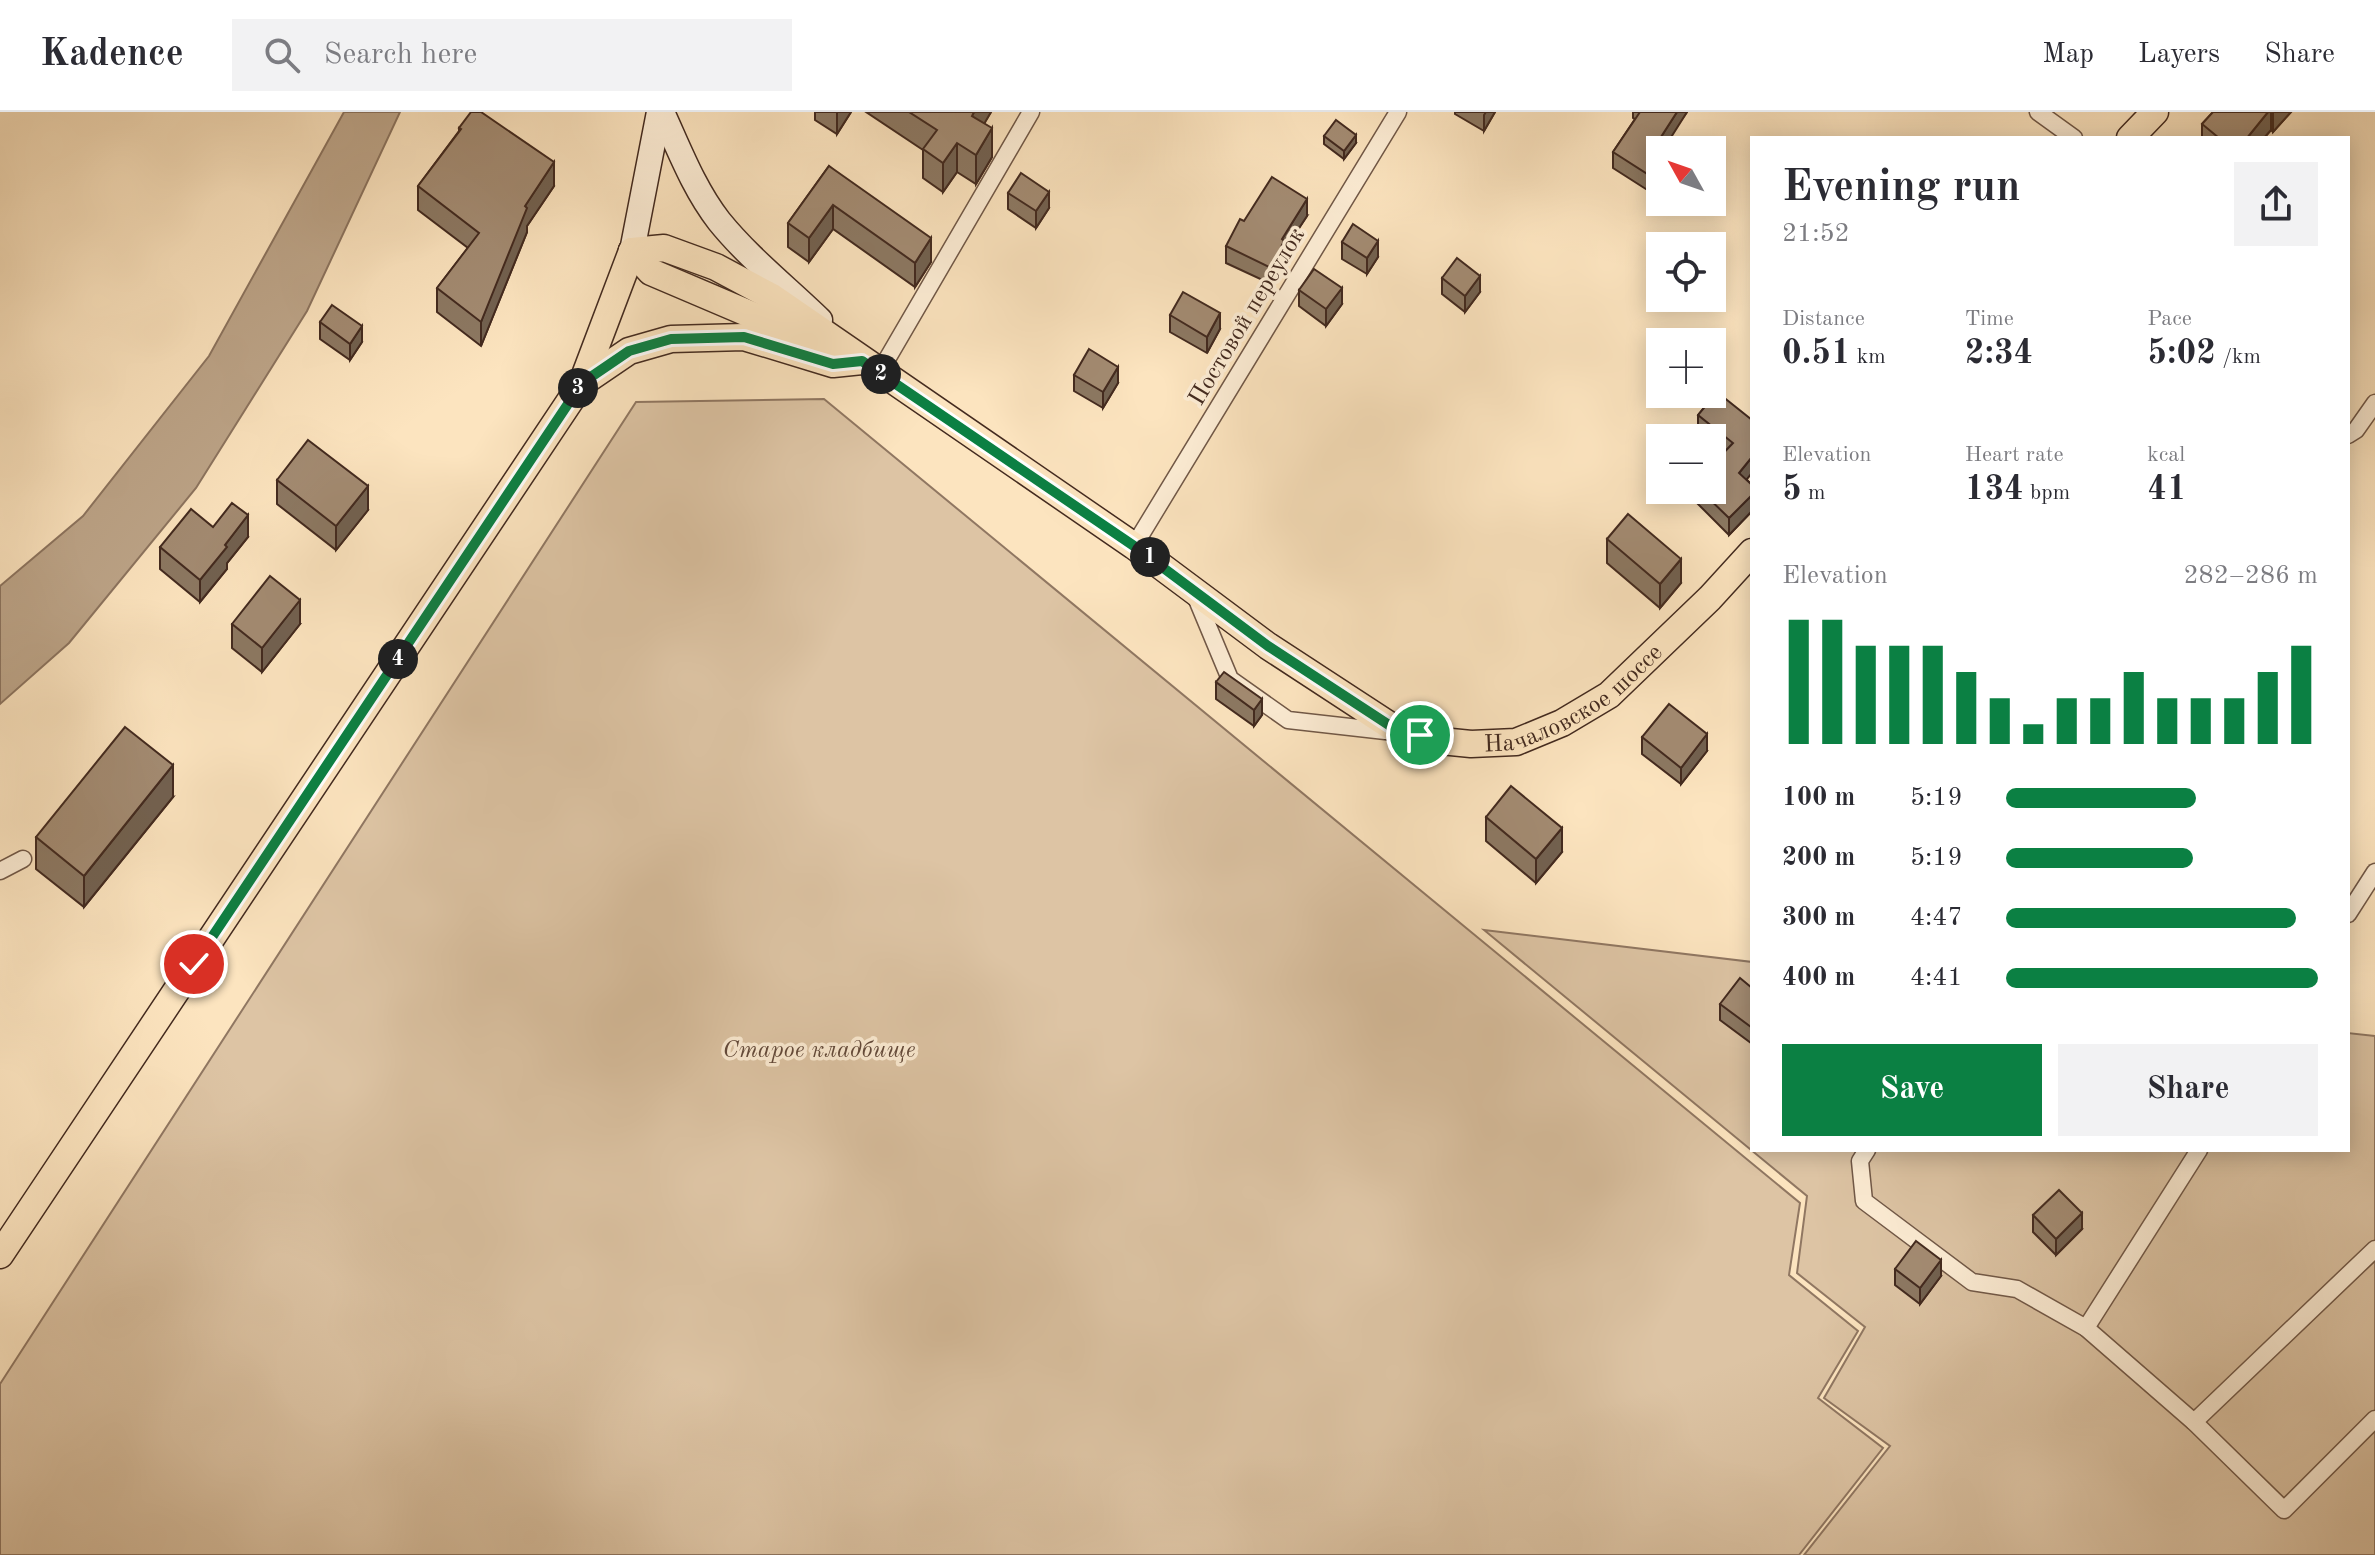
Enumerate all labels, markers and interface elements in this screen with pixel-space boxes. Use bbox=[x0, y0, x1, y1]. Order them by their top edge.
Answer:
search box bbox=[232, 19, 792, 91]
icon: search bbox=[260, 33, 304, 77]
text: Kadence bbox=[40, 36, 184, 74]
text: Search here bbox=[324, 40, 477, 70]
text: Map bbox=[2042, 41, 2094, 69]
text: Layers bbox=[2138, 41, 2220, 69]
text: Share bbox=[2264, 41, 2335, 69]
north arrow bbox=[1646, 136, 1726, 216]
map controls bbox=[1646, 136, 1726, 504]
button: share bbox=[2234, 162, 2318, 246]
text: Evening run bbox=[1782, 166, 2020, 210]
text: 21:52 bbox=[1782, 221, 1850, 247]
street label: Постовой переулок bbox=[1185, 224, 1310, 410]
button: locate bbox=[1646, 232, 1726, 312]
text: Distance bbox=[1782, 308, 1865, 330]
text: Time bbox=[1965, 308, 2014, 330]
text: Pace bbox=[2147, 308, 2192, 330]
button: + bbox=[1646, 328, 1726, 408]
text: 0.51 bbox=[1782, 337, 1851, 371]
text: 2:34 bbox=[1965, 337, 2033, 371]
text: 5:02 bbox=[2147, 337, 2216, 371]
text: km bbox=[1851, 346, 1886, 368]
text: /km bbox=[2216, 346, 2261, 368]
pin: 2 bbox=[861, 354, 901, 394]
text: 2 bbox=[875, 363, 887, 385]
pin: 3 bbox=[558, 368, 598, 408]
text: 3 bbox=[572, 377, 584, 399]
button: − bbox=[1646, 424, 1726, 504]
text: Elevation bbox=[1782, 444, 1872, 466]
text: Heart rate bbox=[1965, 444, 2064, 466]
text: kcal bbox=[2147, 444, 2185, 466]
text: 5 bbox=[1782, 473, 1802, 507]
text: 134 bbox=[1965, 473, 2024, 507]
text: 41 bbox=[2147, 473, 2187, 507]
text: m bbox=[1802, 482, 1825, 504]
text: bpm bbox=[2024, 482, 2070, 504]
pin: 1 bbox=[1130, 537, 1170, 577]
text: 1 bbox=[1144, 546, 1156, 568]
text: Elevation bbox=[1782, 563, 1888, 589]
text: 282–286 m bbox=[2183, 563, 2318, 589]
pin: 4 bbox=[378, 639, 418, 679]
street label: Началовское шоссе bbox=[1483, 641, 1668, 757]
text: 4 bbox=[392, 648, 404, 670]
pin bbox=[1386, 701, 1454, 769]
icon: arrive bbox=[1398, 713, 1442, 757]
text: 100 m bbox=[1782, 785, 1855, 811]
text: 5:19 bbox=[1910, 785, 1963, 811]
text: 200 m bbox=[1782, 845, 1855, 871]
text: 5:19 bbox=[1910, 845, 1963, 871]
text: 300 m bbox=[1782, 905, 1855, 931]
text: 4:47 bbox=[1910, 905, 1963, 931]
pin bbox=[160, 930, 228, 998]
icon: check bbox=[172, 942, 216, 986]
text: 400 m bbox=[1782, 965, 1855, 991]
text: 4:41 bbox=[1910, 965, 1963, 991]
park label: Старое кладбище bbox=[722, 1039, 916, 1063]
button: Save bbox=[1782, 1044, 2042, 1136]
button: Share bbox=[2058, 1044, 2318, 1136]

